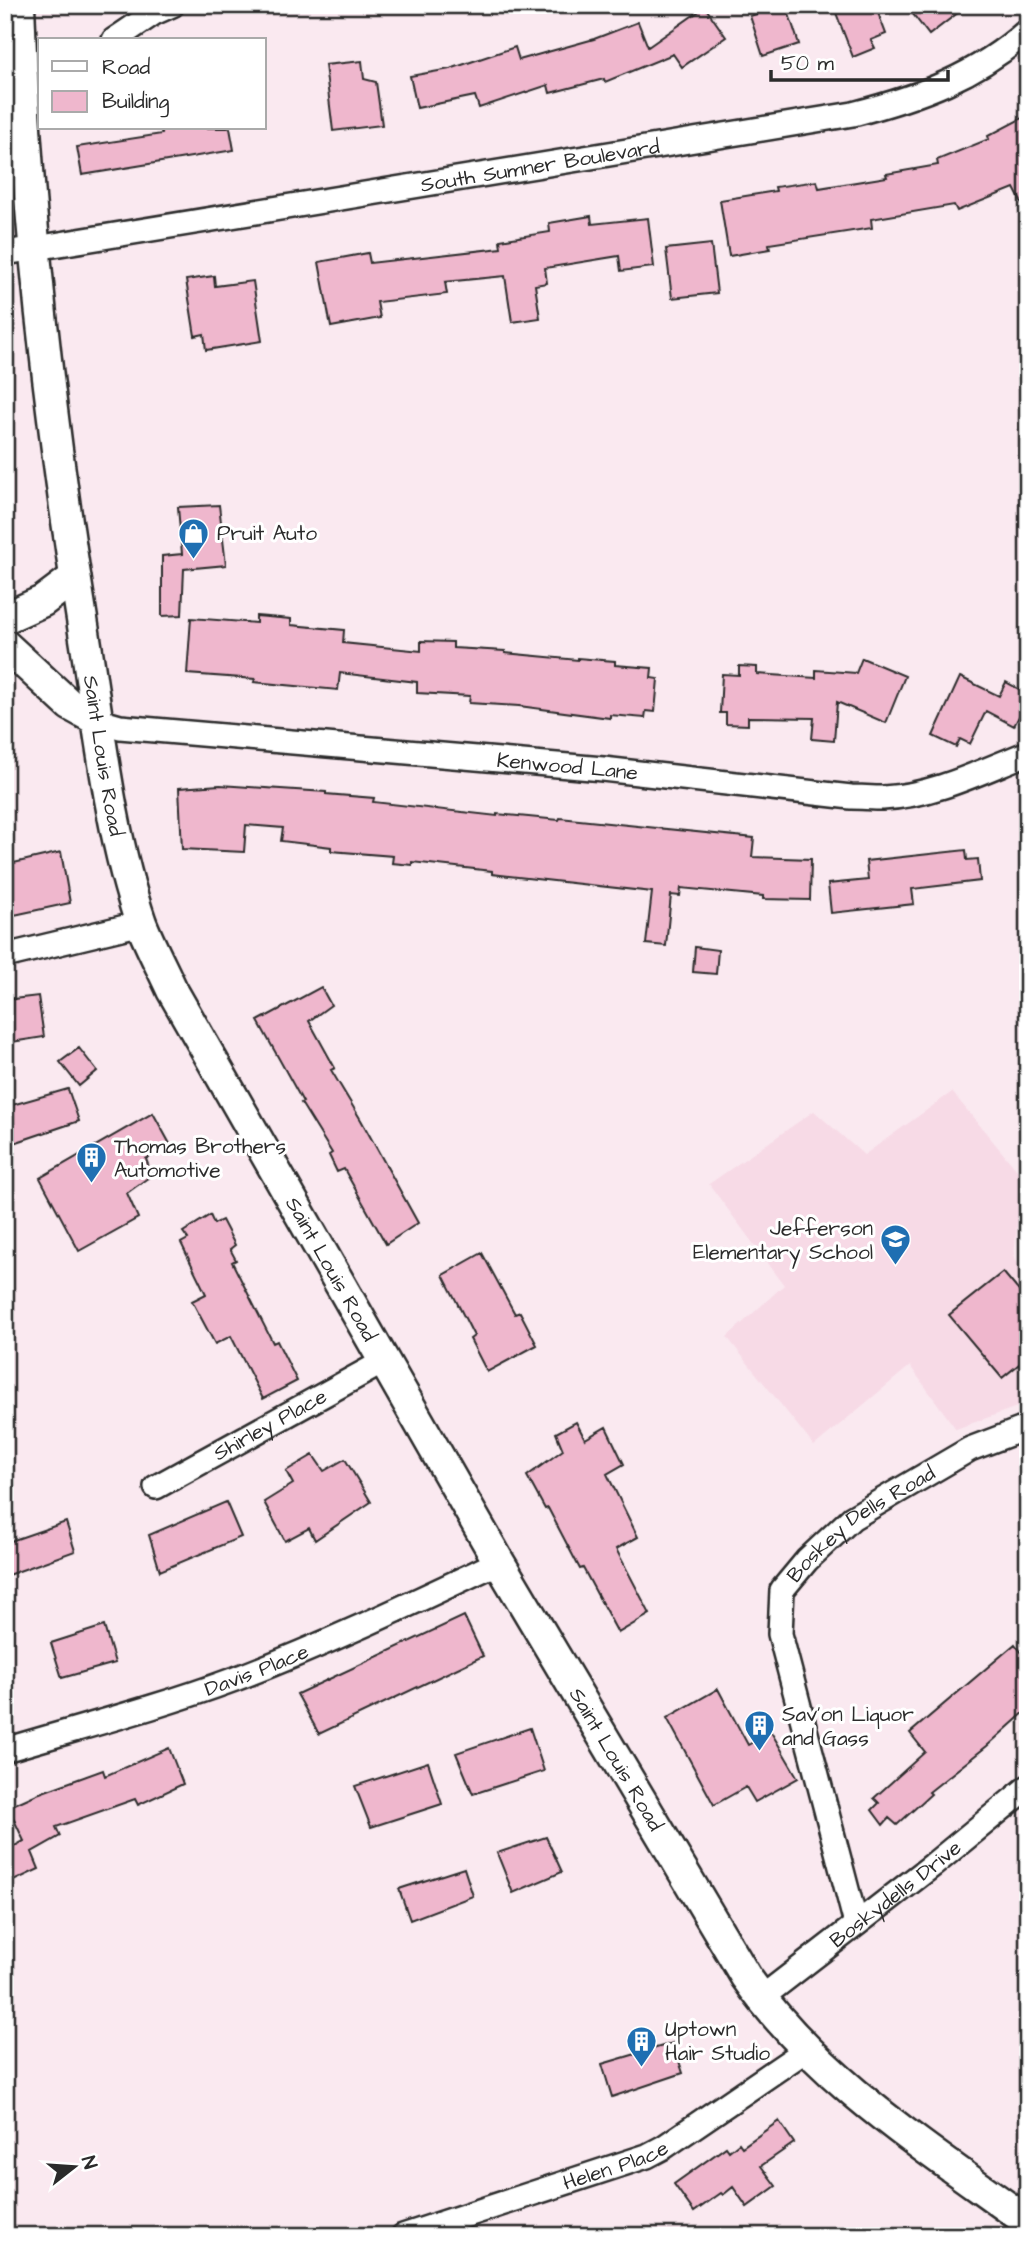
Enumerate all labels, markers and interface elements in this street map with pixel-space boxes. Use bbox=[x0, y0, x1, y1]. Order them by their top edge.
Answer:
legend bbox=[38, 38, 266, 130]
scale bar bbox=[771, 38, 947, 82]
text: 50 m bbox=[781, 49, 835, 78]
text: Road bbox=[102, 53, 150, 82]
text: Building bbox=[102, 87, 170, 118]
street label: South Sumner Boulevard bbox=[418, 131, 662, 199]
shop icon: Pruit Auto bbox=[177, 516, 211, 560]
place label: Pruit Auto bbox=[217, 519, 317, 548]
street label: Saint Louis Road bbox=[76, 673, 131, 839]
street label: Kenwood Lane bbox=[496, 745, 640, 787]
place label: Thomas Brothers Automotive bbox=[114, 1132, 286, 1185]
building icon: Thomas Brothers Automotive bbox=[74, 1141, 108, 1185]
street label: Saint Louis Road bbox=[279, 1191, 384, 1347]
place label: Jefferson Elementary School bbox=[693, 1214, 873, 1269]
school or university icon: Jefferson Elementary School bbox=[879, 1223, 913, 1267]
street label: Shirley Place bbox=[208, 1381, 332, 1467]
street label: Boskey Dells Road bbox=[780, 1458, 940, 1589]
street label: Davis Place bbox=[201, 1637, 313, 1703]
street label: Saint Louis Road bbox=[562, 1682, 670, 1837]
place label: Sav'on Liquor and Gass bbox=[782, 1700, 914, 1753]
building icon: Sav'on Liquor and Gass bbox=[742, 1709, 776, 1753]
street label: Boskydells Drive bbox=[823, 1833, 967, 1954]
place label: Uptown Hair Studio bbox=[665, 2015, 770, 2068]
building icon: Uptown Hair Studio bbox=[625, 2024, 659, 2068]
north arrow bbox=[38, 2132, 108, 2202]
street label: Helen Place bbox=[559, 2133, 673, 2197]
text: N bbox=[74, 2153, 103, 2172]

